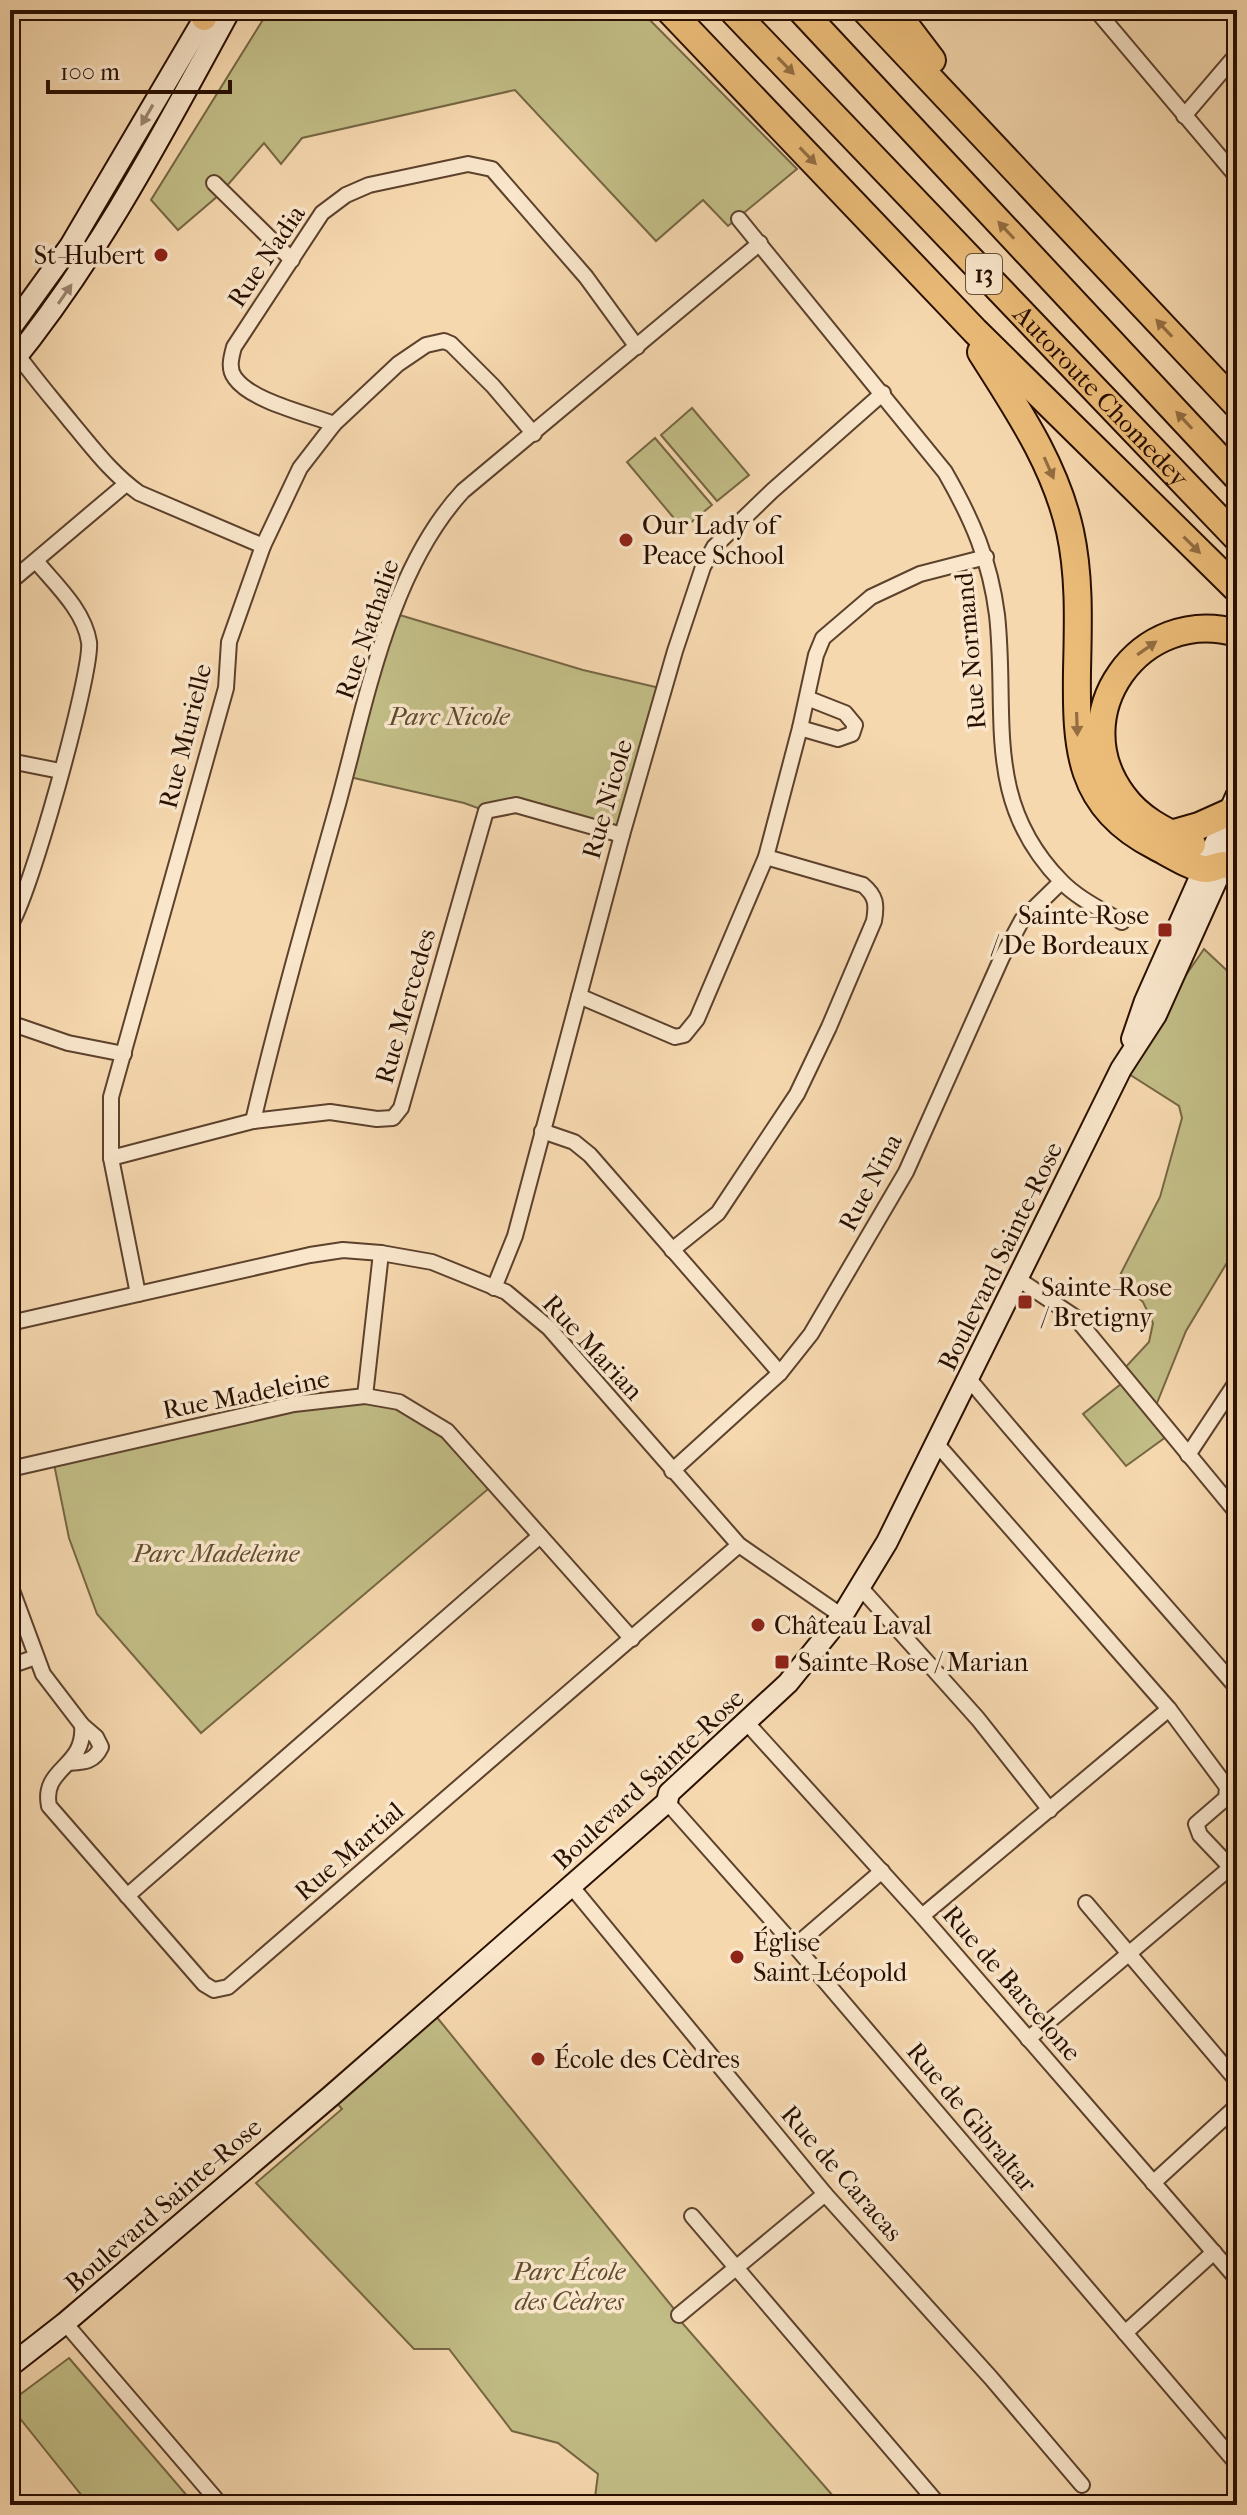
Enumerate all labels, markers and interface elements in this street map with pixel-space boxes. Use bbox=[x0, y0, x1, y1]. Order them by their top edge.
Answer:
scale bar bbox=[48, 44, 230, 94]
one-way arrow bbox=[776, 56, 794, 75]
text: 100 m bbox=[60, 58, 120, 86]
one-way arrow bbox=[140, 104, 154, 126]
one-way arrow bbox=[799, 147, 817, 166]
street label: Rue Nadia bbox=[221, 199, 312, 313]
one-way arrow bbox=[998, 221, 1016, 240]
place label: St-Hubert bbox=[34, 240, 146, 271]
marker: St-Hubert bbox=[152, 246, 170, 264]
road number: 13 bbox=[966, 254, 1002, 294]
one-way arrow bbox=[57, 283, 72, 304]
street label: Autoroute Chomedey bbox=[1006, 298, 1196, 494]
one-way arrow bbox=[1156, 319, 1174, 338]
one-way arrow bbox=[1175, 411, 1193, 430]
one-way arrow bbox=[1042, 456, 1056, 480]
place label: Our Lady of Peace School bbox=[642, 510, 785, 571]
marker: Our Lady of Peace School bbox=[617, 531, 635, 549]
one-way arrow bbox=[1182, 535, 1201, 554]
street label: Rue Nathalie bbox=[329, 555, 406, 703]
street label: Rue Normand bbox=[948, 570, 993, 731]
one-way arrow bbox=[1136, 641, 1157, 656]
street label: Rue Murielle bbox=[153, 660, 218, 812]
park label: Parc Nicole bbox=[388, 701, 511, 732]
one-way arrow bbox=[1071, 712, 1084, 737]
street label: Rue Nicole bbox=[576, 736, 639, 862]
place label: Sainte-Rose / De Bordeaux bbox=[990, 900, 1149, 961]
marker: Sainte-Rose / De Bordeaux bbox=[1156, 921, 1174, 939]
street label: Rue Mercedes bbox=[369, 925, 442, 1087]
street label: Rue Nina bbox=[832, 1127, 909, 1236]
street label: Boulevard Sainte-Rose bbox=[932, 1137, 1069, 1376]
place label: Sainte-Rose / Bretigny bbox=[1040, 1272, 1172, 1333]
street label: Rue Marian bbox=[536, 1288, 649, 1407]
marker: Sainte-Rose / Bretigny bbox=[1016, 1293, 1034, 1311]
street label: Rue Madeleine bbox=[160, 1363, 332, 1426]
park label: Parc Madeleine bbox=[132, 1538, 301, 1569]
place label: Château Laval bbox=[774, 1610, 932, 1641]
marker: Château Laval bbox=[749, 1616, 767, 1634]
place label: Sainte-Rose / Marian bbox=[798, 1647, 1028, 1678]
marker: Sainte-Rose / Marian bbox=[773, 1653, 791, 1671]
street label: Boulevard Sainte-Rose bbox=[546, 1683, 751, 1876]
street label: Rue Martial bbox=[288, 1796, 410, 1907]
street label: Rue de Barcelone bbox=[936, 1899, 1088, 2068]
place label: Église Saint-Léopold bbox=[753, 1926, 908, 1988]
marker: Église Saint-Léopold bbox=[728, 1948, 746, 1966]
street label: Rue de Gibraltar bbox=[900, 2036, 1043, 2198]
place label: École des Cèdres bbox=[554, 2043, 740, 2075]
marker: École des Cèdres bbox=[529, 2050, 547, 2068]
street label: Rue de Caracas bbox=[774, 2099, 909, 2248]
street label: Boulevard Sainte-Rose bbox=[59, 2111, 268, 2299]
park label: Parc École des Cèdres bbox=[512, 2256, 627, 2317]

